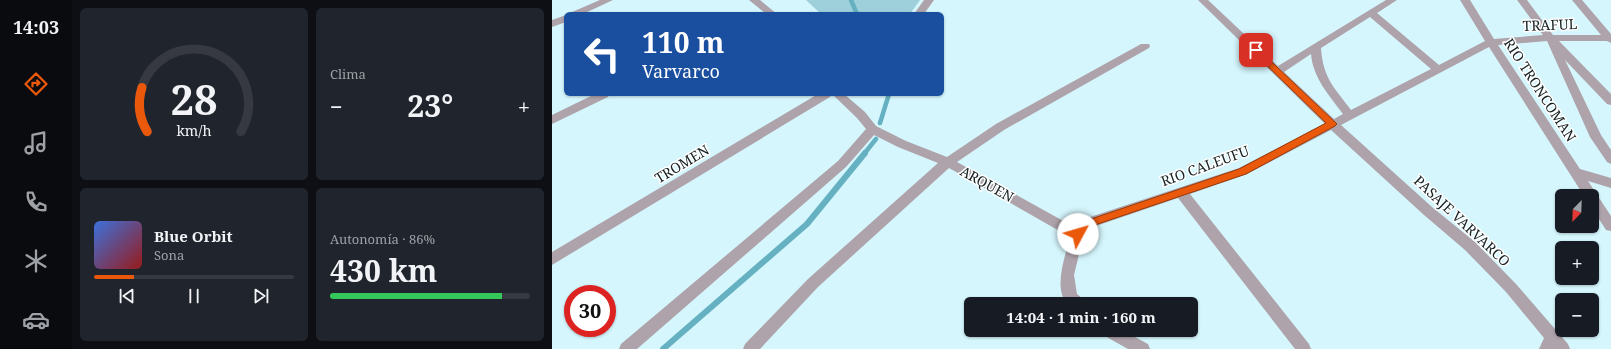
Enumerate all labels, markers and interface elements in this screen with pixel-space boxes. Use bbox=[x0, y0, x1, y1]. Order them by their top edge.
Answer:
street label: TRAFUL bbox=[1522, 14, 1578, 35]
text: 14:03 bbox=[13, 15, 59, 39]
text: 110 m bbox=[642, 23, 724, 61]
icon: left bbox=[576, 28, 628, 80]
pin bbox=[1239, 33, 1273, 67]
street label: RIO TRONCOMAN bbox=[1500, 34, 1581, 145]
icon: arrive bbox=[1245, 39, 1267, 61]
text: Varvarco bbox=[642, 59, 720, 83]
text: Clima bbox=[330, 65, 366, 83]
icon: directions bbox=[22, 70, 50, 98]
text: 28 bbox=[170, 71, 218, 127]
text: 23° bbox=[407, 85, 453, 126]
text: − bbox=[330, 91, 343, 121]
text: + bbox=[518, 91, 530, 121]
text: km/h bbox=[176, 120, 212, 139]
icon: music bbox=[22, 129, 50, 157]
street label: TROMEN bbox=[651, 140, 713, 187]
street label: RIO CALEUFU bbox=[1158, 141, 1252, 190]
street label: ARQUEN bbox=[957, 161, 1018, 206]
street label: PASAJE VARVARCO bbox=[1410, 171, 1515, 270]
icon: phone bbox=[22, 188, 50, 216]
north arrow bbox=[1555, 189, 1599, 233]
map controls bbox=[1555, 189, 1599, 337]
position arrow bbox=[1057, 213, 1099, 255]
text: Blue Orbit bbox=[154, 226, 233, 246]
text: Autonomía · 86% bbox=[330, 230, 435, 248]
button: + bbox=[1555, 241, 1599, 285]
text: Sona bbox=[154, 246, 184, 264]
icon: climate bbox=[22, 247, 50, 275]
text: 430 km bbox=[330, 250, 437, 291]
icon: previous bbox=[116, 285, 138, 307]
icon: pause bbox=[183, 285, 205, 307]
icon: next bbox=[250, 285, 272, 307]
speed limit sign: 30 bbox=[564, 285, 616, 337]
button: − bbox=[1555, 293, 1599, 337]
icon: car bbox=[22, 306, 50, 334]
text: 14:04 · 1 min · 160 m bbox=[1006, 307, 1156, 327]

